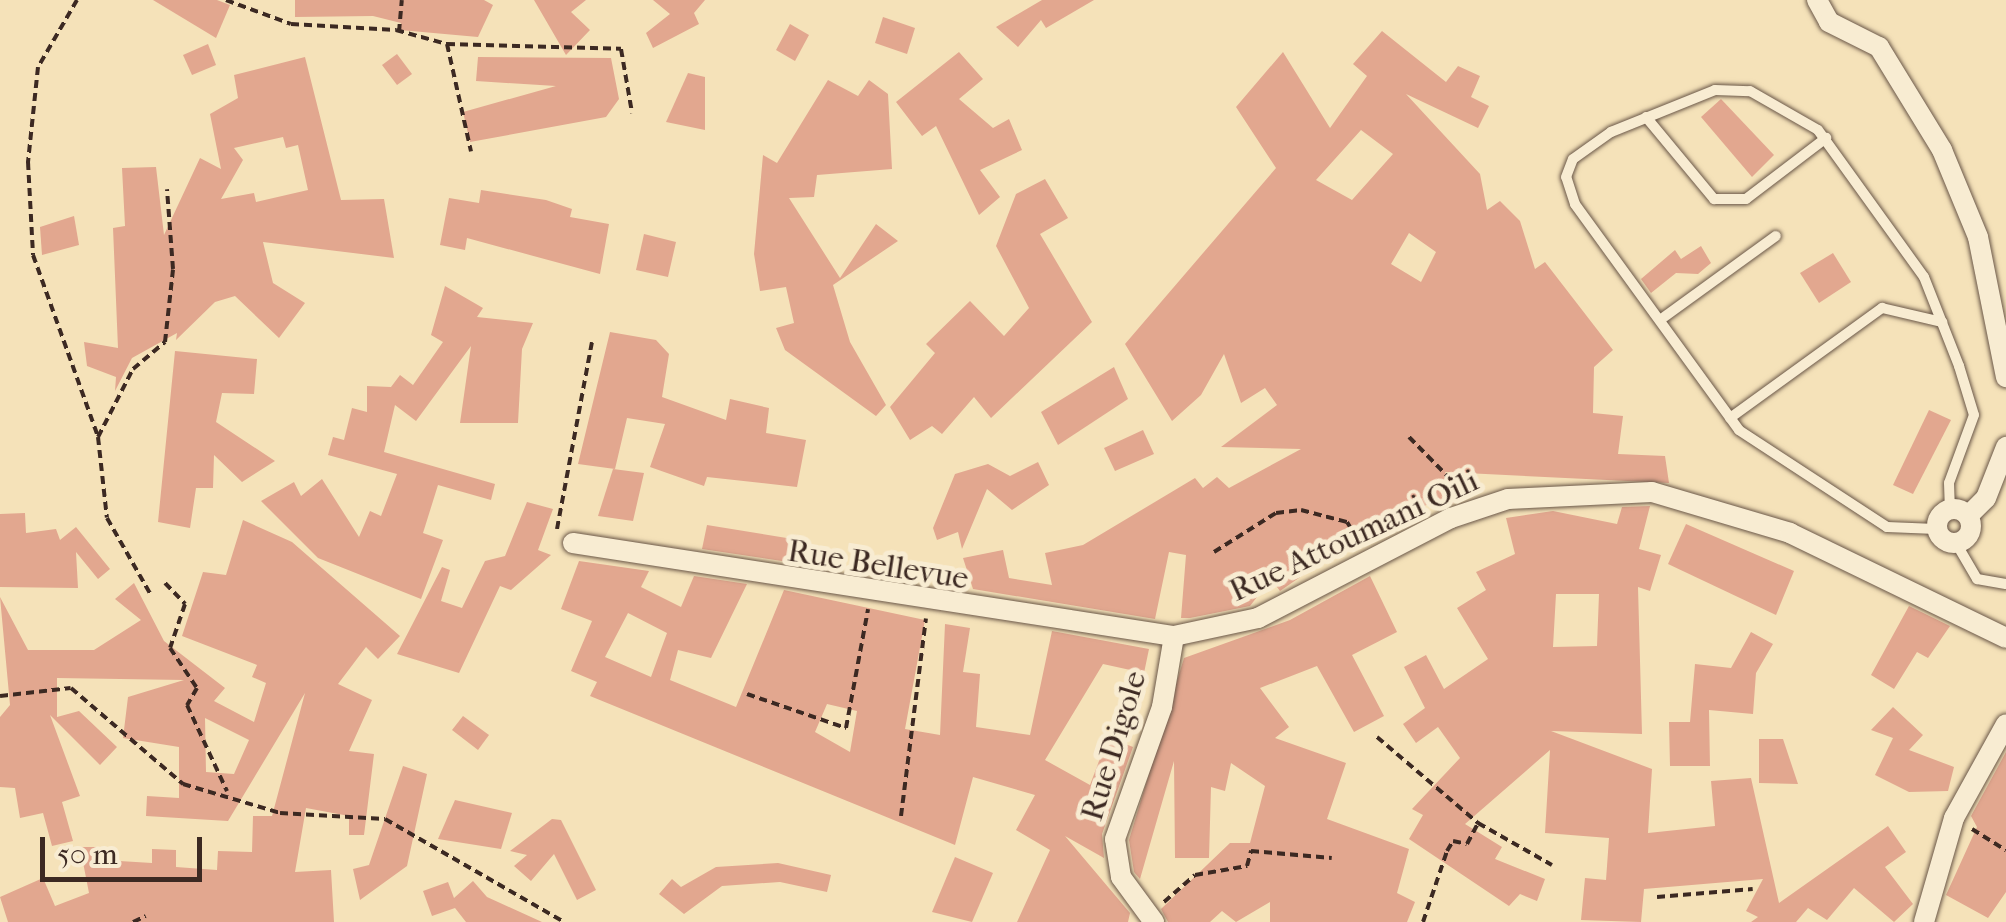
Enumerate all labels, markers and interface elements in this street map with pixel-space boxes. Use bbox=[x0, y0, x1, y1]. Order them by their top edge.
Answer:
street label: Rue Attoumani Oili bbox=[1223, 462, 1485, 610]
street label: Rue Bellevue bbox=[785, 532, 971, 598]
street label: Rue Digole bbox=[1073, 667, 1155, 825]
scale bar bbox=[45, 817, 208, 879]
text: 50 m bbox=[57, 837, 118, 872]

